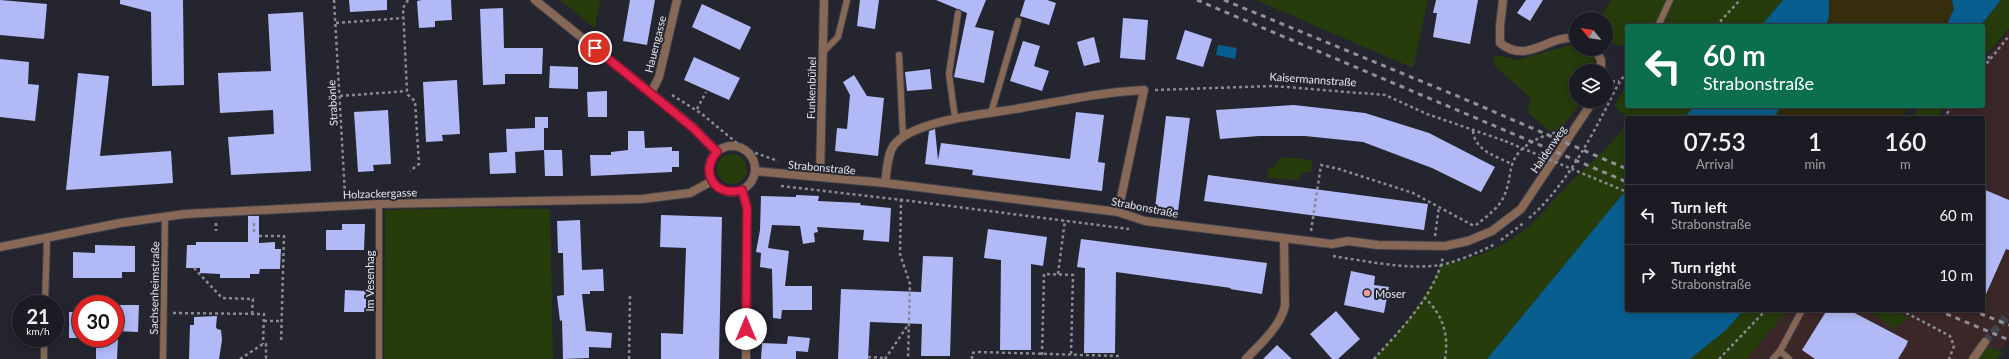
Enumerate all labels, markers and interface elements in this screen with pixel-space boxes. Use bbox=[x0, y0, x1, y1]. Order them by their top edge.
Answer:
north arrow bbox=[1569, 12, 1613, 56]
map controls bbox=[1569, 12, 1613, 108]
street label: Hauengasse bbox=[642, 14, 668, 74]
pin bbox=[578, 31, 612, 65]
icon: arrive bbox=[584, 37, 606, 59]
text: 60 m bbox=[1703, 38, 1766, 72]
icon: left bbox=[1637, 40, 1689, 92]
street label: Funkenbühel bbox=[804, 57, 818, 119]
button: layers bbox=[1569, 64, 1613, 108]
street label: Kaisermannstraße bbox=[1269, 69, 1357, 89]
text: Strabonstraße bbox=[1703, 72, 1814, 94]
street label: Strabönle bbox=[324, 80, 340, 126]
street label: Haldenweg bbox=[1527, 123, 1569, 175]
text: 07:53 bbox=[1684, 127, 1746, 156]
text: 1 bbox=[1808, 127, 1822, 156]
text: 160 bbox=[1884, 127, 1926, 156]
text: Arrival bbox=[1696, 156, 1733, 172]
text: min bbox=[1804, 156, 1826, 172]
text: m bbox=[1900, 156, 1911, 172]
street label: Strabonstraße bbox=[788, 158, 857, 176]
street label: Holzackergasse bbox=[343, 185, 418, 201]
street label: Strabonstraße bbox=[1110, 194, 1180, 220]
text: Turn left bbox=[1671, 198, 1727, 216]
icon: left bbox=[1637, 204, 1659, 226]
text: 60 m bbox=[1939, 206, 1973, 224]
text: Strabonstraße bbox=[1671, 216, 1751, 232]
street label: Sachsenheimstraße bbox=[147, 241, 161, 335]
street label: Im Vesenhag bbox=[363, 250, 376, 311]
text: Turn right bbox=[1671, 258, 1736, 276]
icon: right bbox=[1637, 264, 1659, 286]
text: 10 m bbox=[1939, 266, 1973, 284]
text: Strabonstraße bbox=[1671, 276, 1751, 292]
place label: Moser bbox=[1375, 287, 1406, 300]
marker: Moser bbox=[1362, 288, 1372, 298]
speed limit sign: 30 bbox=[72, 295, 124, 347]
text: 21 bbox=[26, 304, 50, 328]
position arrow bbox=[725, 308, 767, 350]
text: km/h bbox=[26, 325, 50, 337]

